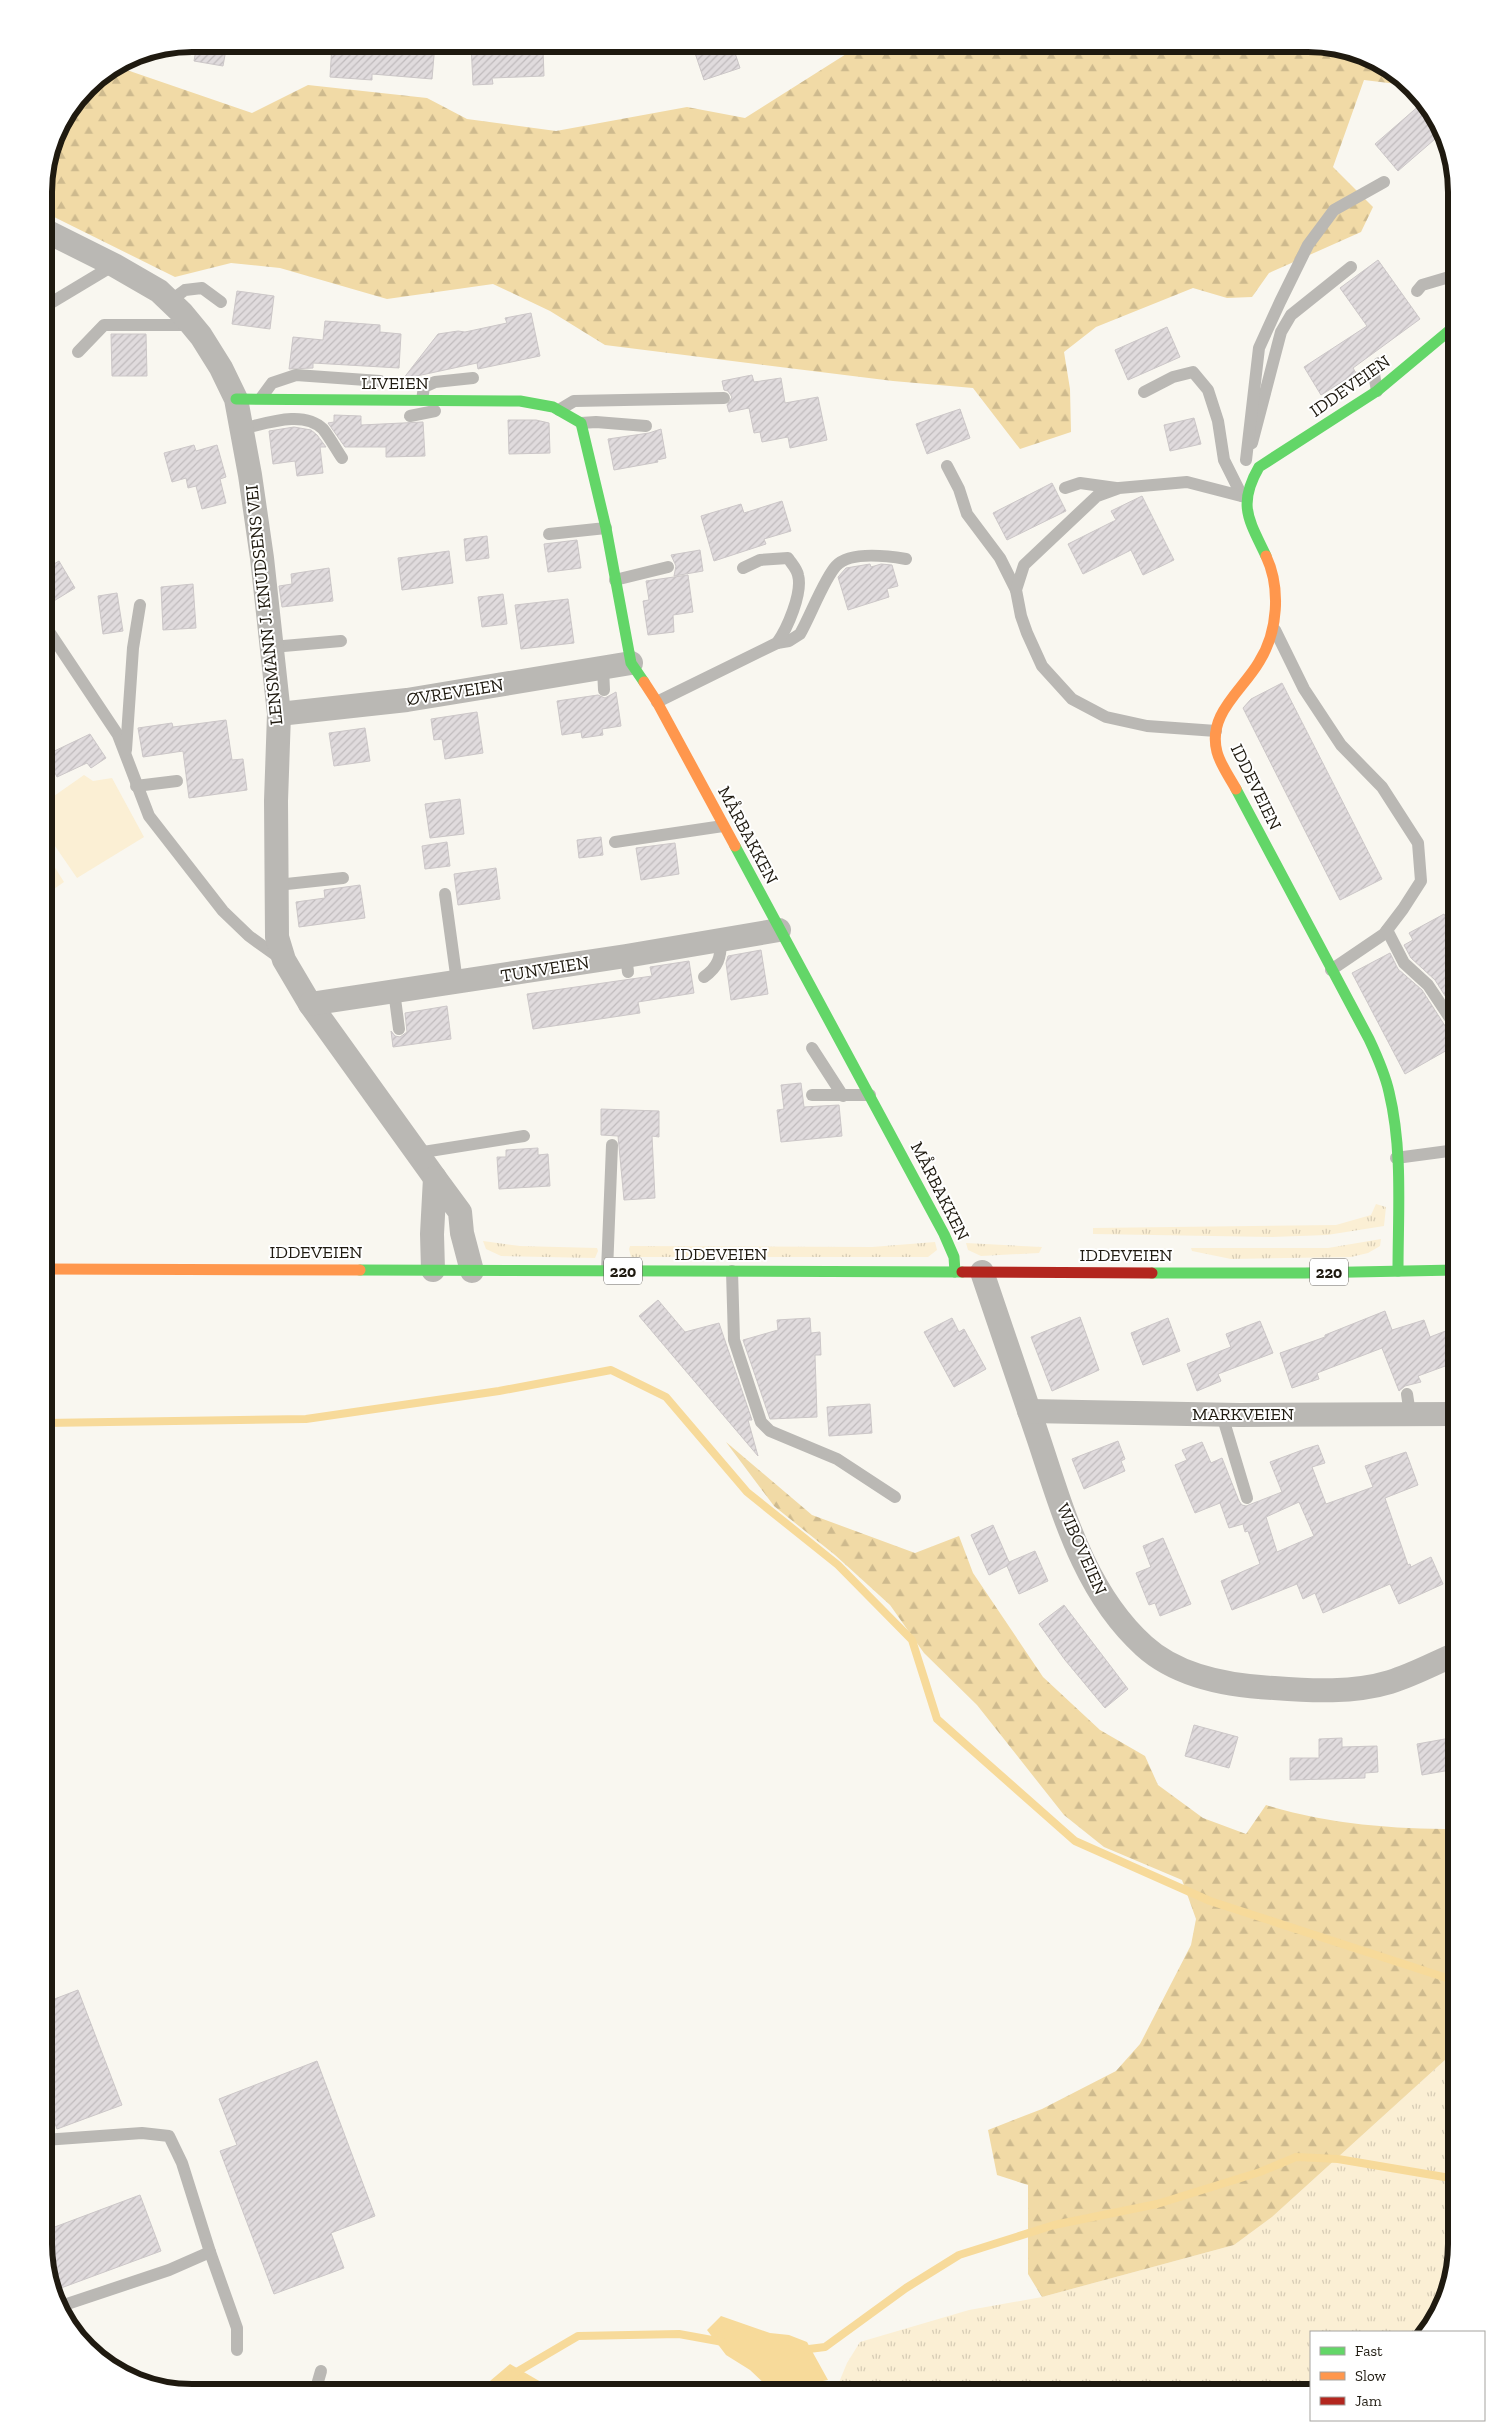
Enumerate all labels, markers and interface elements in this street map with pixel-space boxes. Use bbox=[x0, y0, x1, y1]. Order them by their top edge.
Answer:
street label: IDDEVEIEN bbox=[1305, 350, 1395, 422]
street label: LIVEIEN bbox=[361, 372, 429, 394]
street label: LENSMANN J. KNUDSENS VEI bbox=[240, 483, 288, 726]
street label: ØVREVEIEN bbox=[405, 673, 505, 711]
street label: IDDEVEIEN bbox=[1226, 740, 1286, 834]
street label: MÅRBAKKEN bbox=[713, 782, 783, 888]
street label: TUNVEIEN bbox=[499, 951, 591, 987]
street label: MÅRBAKKEN bbox=[906, 1138, 974, 1244]
street label: IDDEVEIEN bbox=[269, 1241, 363, 1263]
street label: IDDEVEIEN bbox=[674, 1243, 768, 1265]
street label: IDDEVEIEN bbox=[1079, 1244, 1173, 1266]
road number: 220 bbox=[604, 1258, 642, 1284]
road number: 220 bbox=[1310, 1258, 1348, 1286]
street label: MARKVEIEN bbox=[1192, 1403, 1294, 1425]
street label: WIBOVEIEN bbox=[1052, 1500, 1112, 1598]
legend bbox=[1310, 2331, 1485, 2421]
text: Fast bbox=[1355, 2342, 1383, 2360]
text: Slow bbox=[1355, 2367, 1387, 2385]
text: Jam bbox=[1355, 2392, 1382, 2410]

